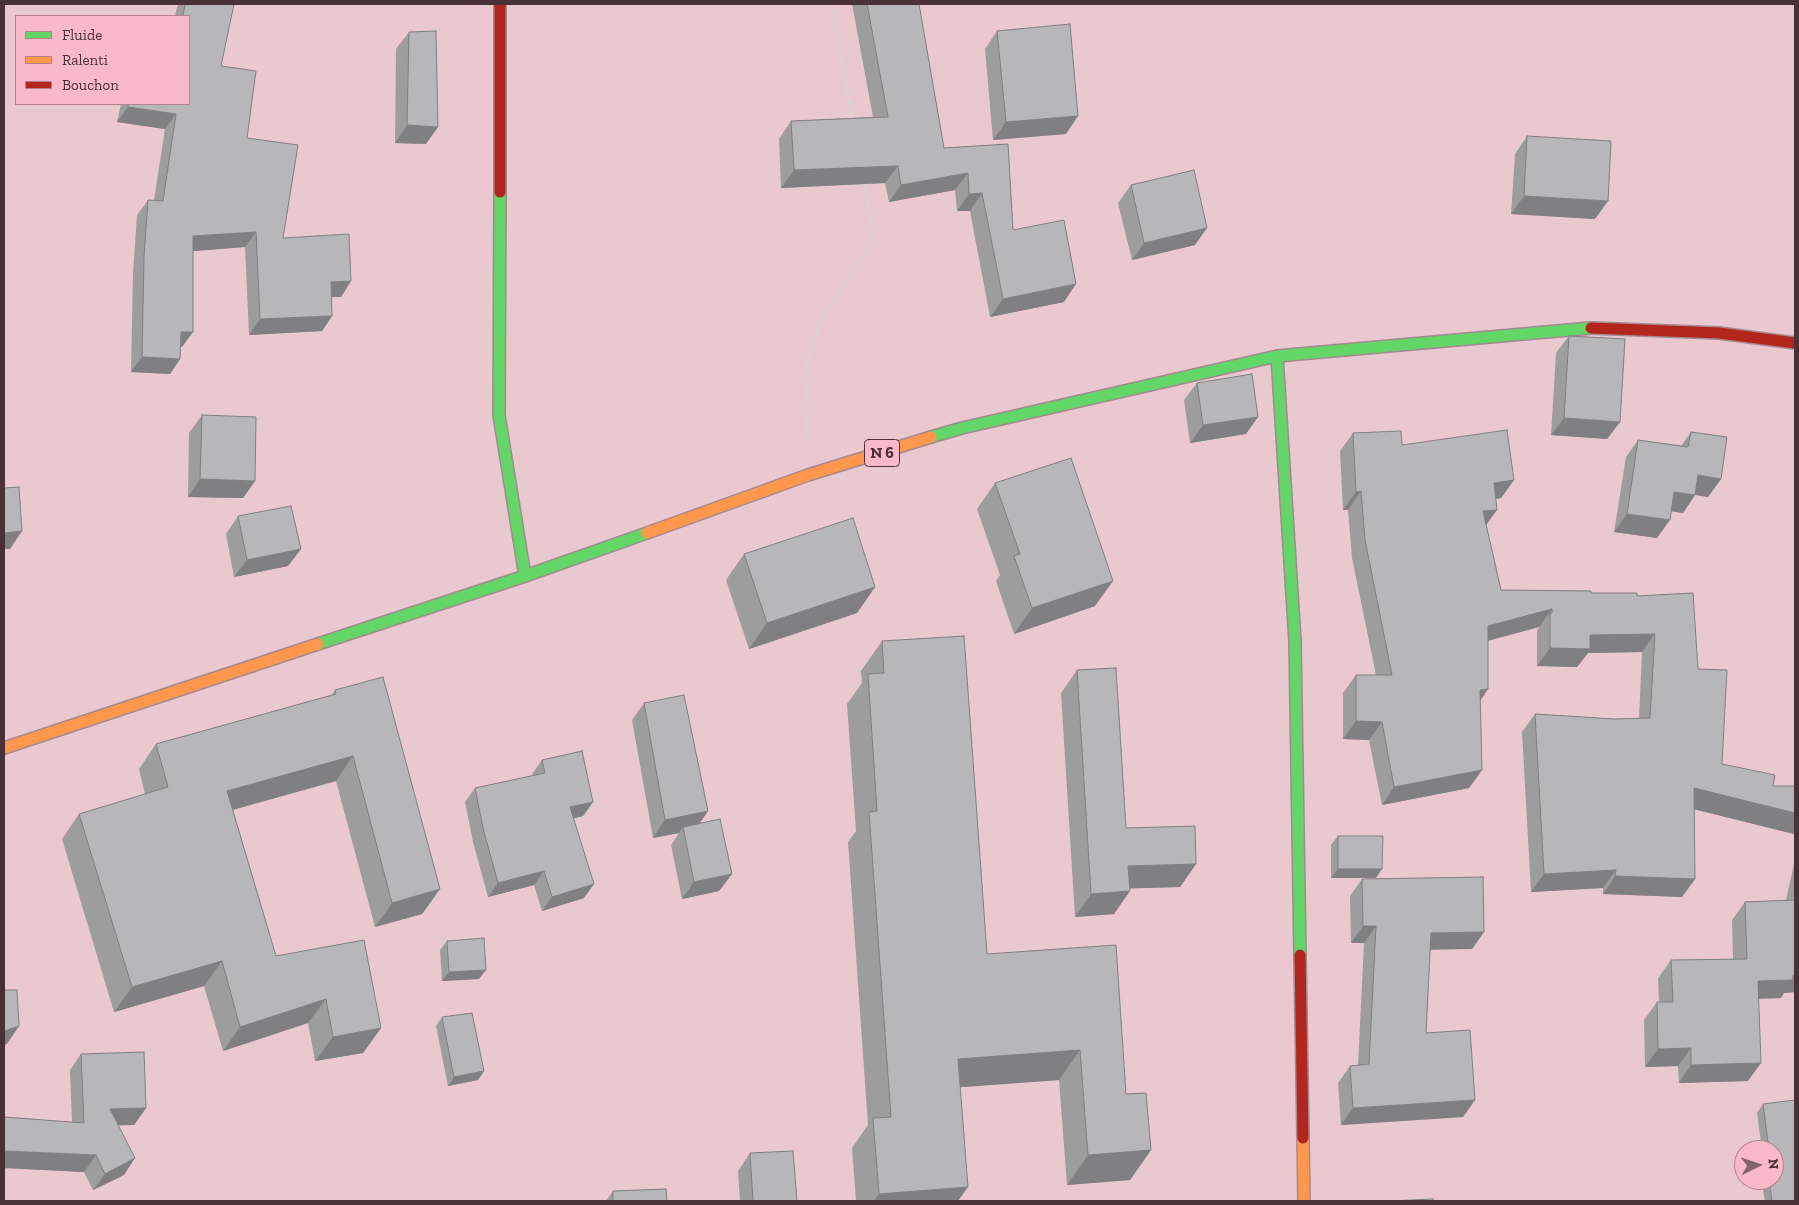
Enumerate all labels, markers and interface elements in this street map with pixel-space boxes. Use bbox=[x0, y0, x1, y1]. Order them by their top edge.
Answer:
legend bbox=[15, 15, 190, 105]
text: Fluide bbox=[62, 26, 102, 44]
text: Ralenti bbox=[62, 51, 108, 69]
text: Bouchon bbox=[62, 76, 119, 94]
road number: N 6 bbox=[864, 439, 900, 466]
north arrow bbox=[1734, 1140, 1784, 1190]
text: N bbox=[1765, 1158, 1782, 1170]

